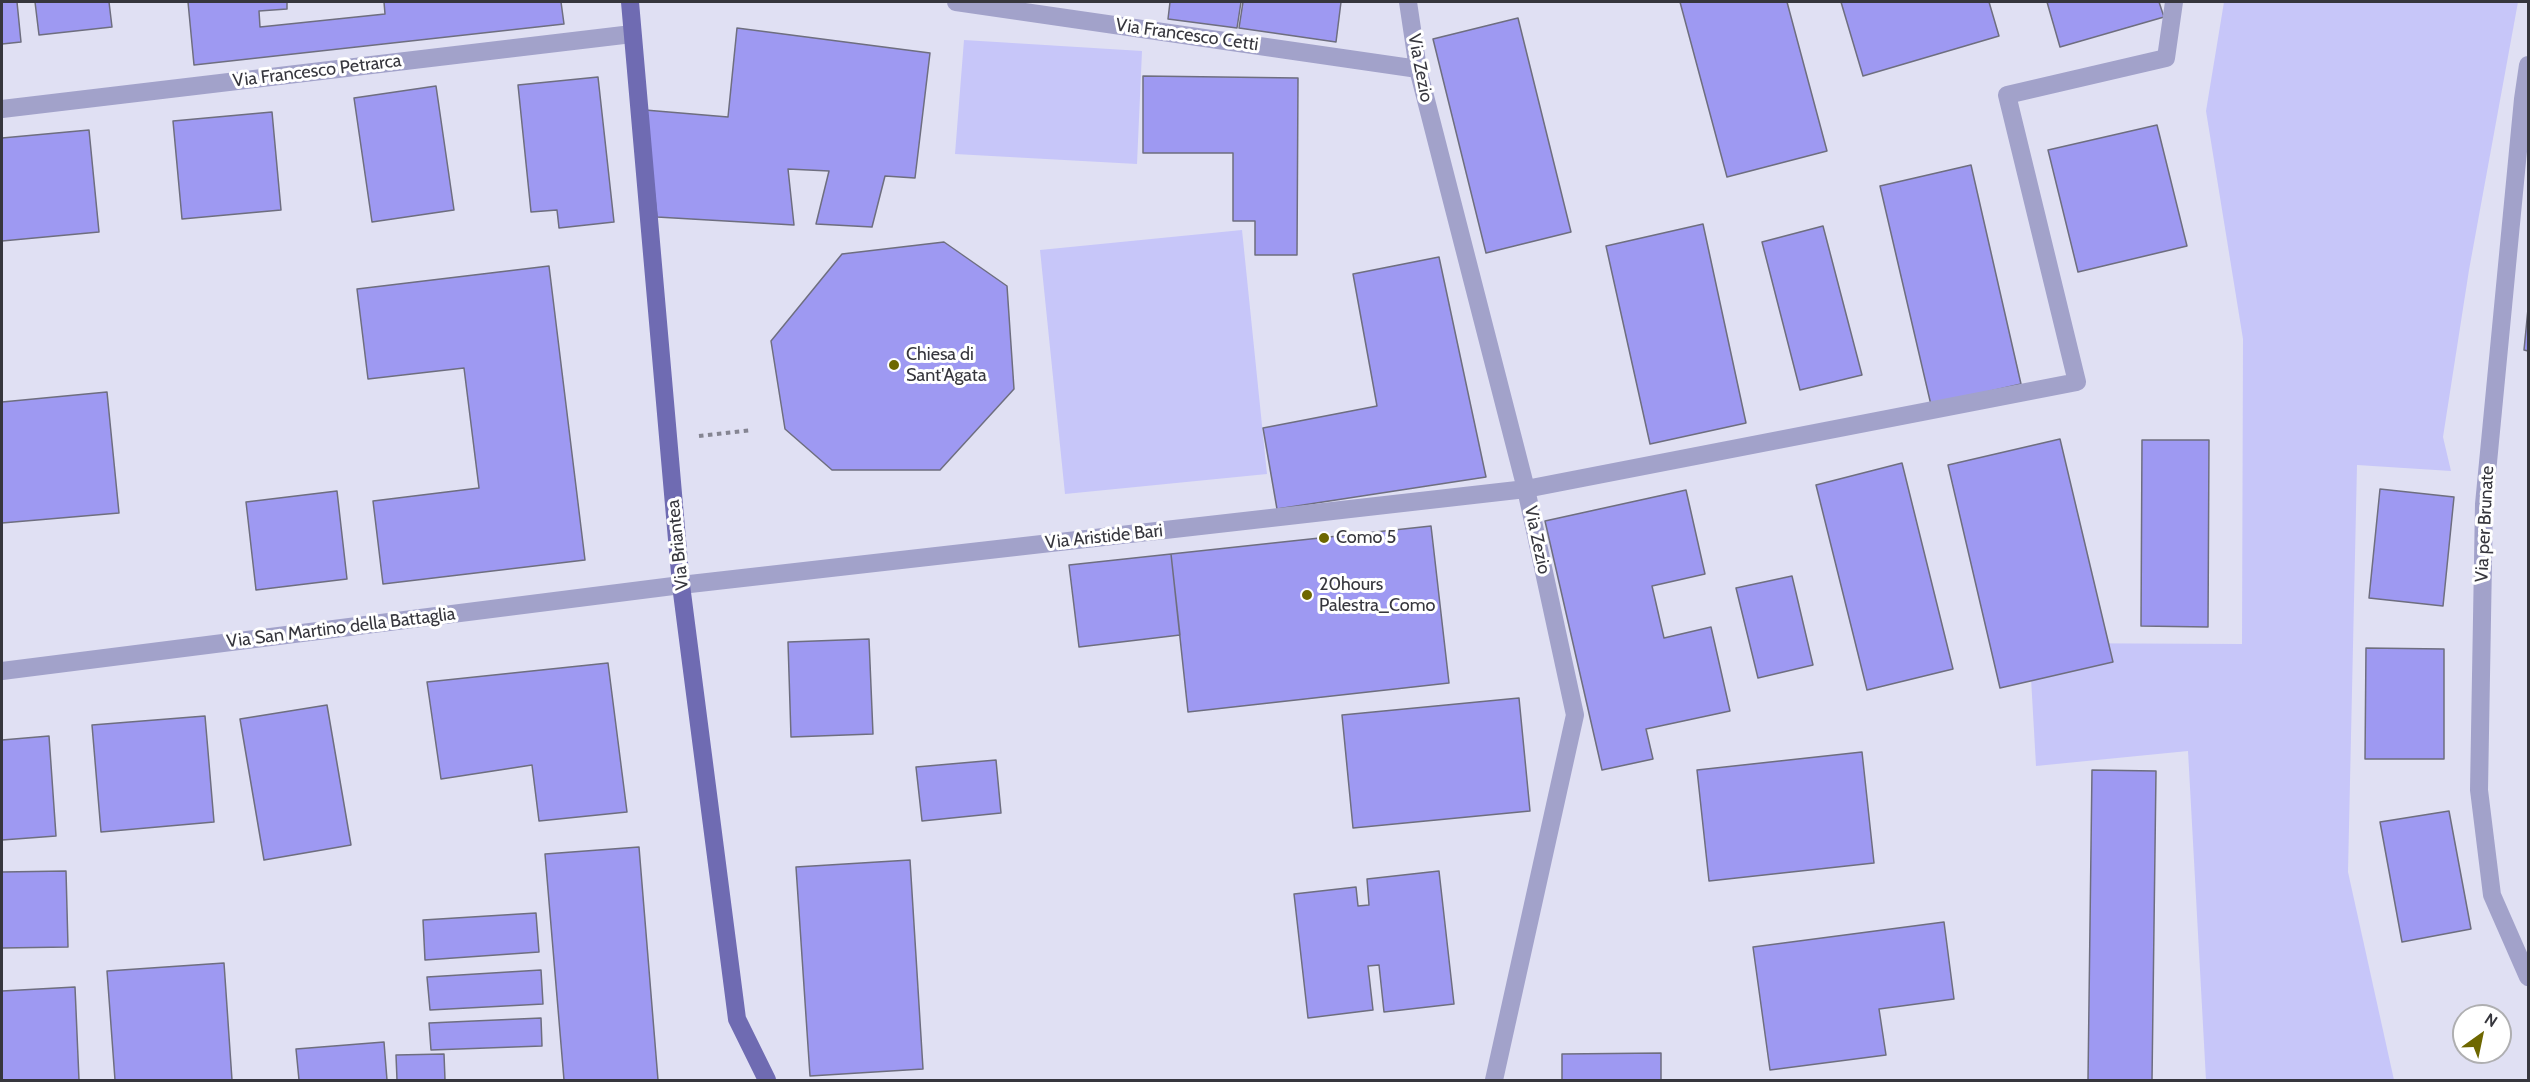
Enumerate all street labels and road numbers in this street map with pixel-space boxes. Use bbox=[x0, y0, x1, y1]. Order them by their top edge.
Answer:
street label: Via Francesco Cetti bbox=[1114, 14, 1260, 56]
street label: Via Zezio bbox=[1403, 32, 1437, 104]
street label: Via Francesco Petrarca bbox=[231, 50, 403, 92]
street label: Via per Brunate bbox=[2471, 465, 2499, 583]
street label: Via Briantea bbox=[663, 499, 693, 591]
street label: Via Zezio bbox=[1519, 504, 1555, 576]
street label: Via Aristide Bari bbox=[1044, 520, 1164, 554]
street label: Via San Martino della Battaglia bbox=[225, 603, 457, 653]

